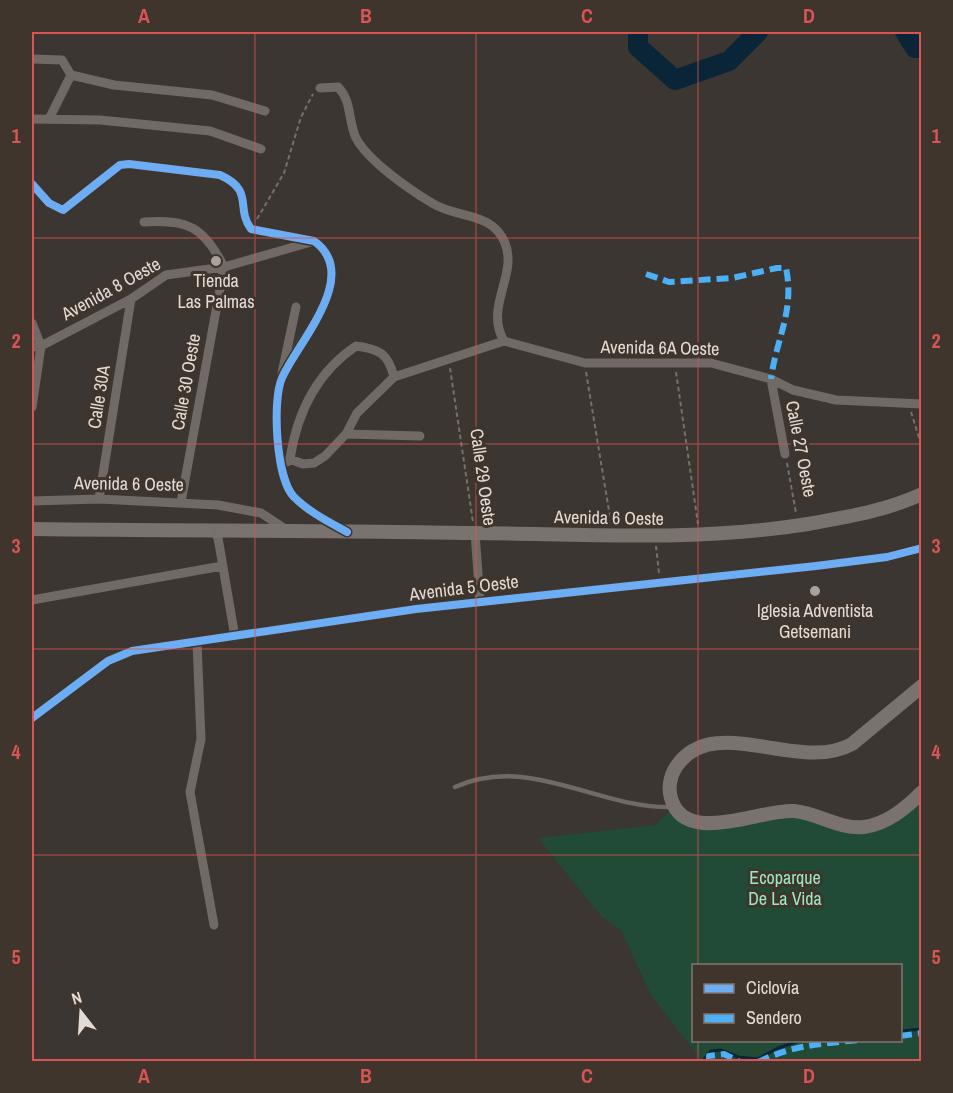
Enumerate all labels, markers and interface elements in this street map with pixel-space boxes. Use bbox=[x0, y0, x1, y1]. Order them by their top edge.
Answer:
text: A bbox=[138, 2, 150, 29]
text: B bbox=[360, 2, 372, 29]
text: C bbox=[581, 2, 593, 29]
text: D bbox=[803, 2, 815, 29]
text: 1 bbox=[11, 122, 21, 149]
text: 1 bbox=[931, 122, 941, 149]
street label: Avenida 8 Oeste bbox=[56, 251, 165, 327]
marker: Tienda Las Palmas bbox=[209, 254, 223, 268]
place label: Tienda Las Palmas bbox=[177, 268, 255, 314]
text: 2 bbox=[11, 327, 21, 354]
text: 2 bbox=[931, 327, 941, 354]
street label: Calle 30 Oeste bbox=[165, 332, 206, 432]
street label: Avenida 6A Oeste bbox=[599, 334, 720, 361]
street label: Calle 30A bbox=[81, 363, 116, 430]
street label: Calle 27 Oeste bbox=[780, 399, 823, 499]
street label: Calle 29 Oeste bbox=[464, 427, 503, 527]
street label: Avenida 6 Oeste bbox=[73, 470, 184, 497]
street label: Avenida 6 Oeste bbox=[553, 504, 664, 531]
text: 3 bbox=[11, 532, 21, 559]
text: 3 bbox=[931, 532, 941, 559]
street label: Avenida 5 Oeste bbox=[407, 568, 520, 607]
marker: Iglesia Adventista Getsemani bbox=[808, 584, 822, 598]
place label: Iglesia Adventista Getsemani bbox=[757, 598, 873, 644]
text: 4 bbox=[11, 738, 21, 765]
text: 4 bbox=[931, 738, 941, 765]
park label: Ecoparque De La Vida bbox=[748, 865, 822, 911]
text: 5 bbox=[11, 943, 21, 970]
text: 5 bbox=[931, 943, 941, 970]
legend bbox=[692, 964, 902, 1042]
text: Ciclovía bbox=[746, 975, 799, 1000]
north arrow bbox=[51, 982, 111, 1042]
text: N bbox=[69, 986, 84, 1010]
text: Sendero bbox=[746, 1005, 802, 1030]
text: A bbox=[138, 1062, 150, 1089]
text: B bbox=[360, 1062, 372, 1089]
text: C bbox=[581, 1062, 593, 1089]
text: D bbox=[803, 1062, 815, 1089]

